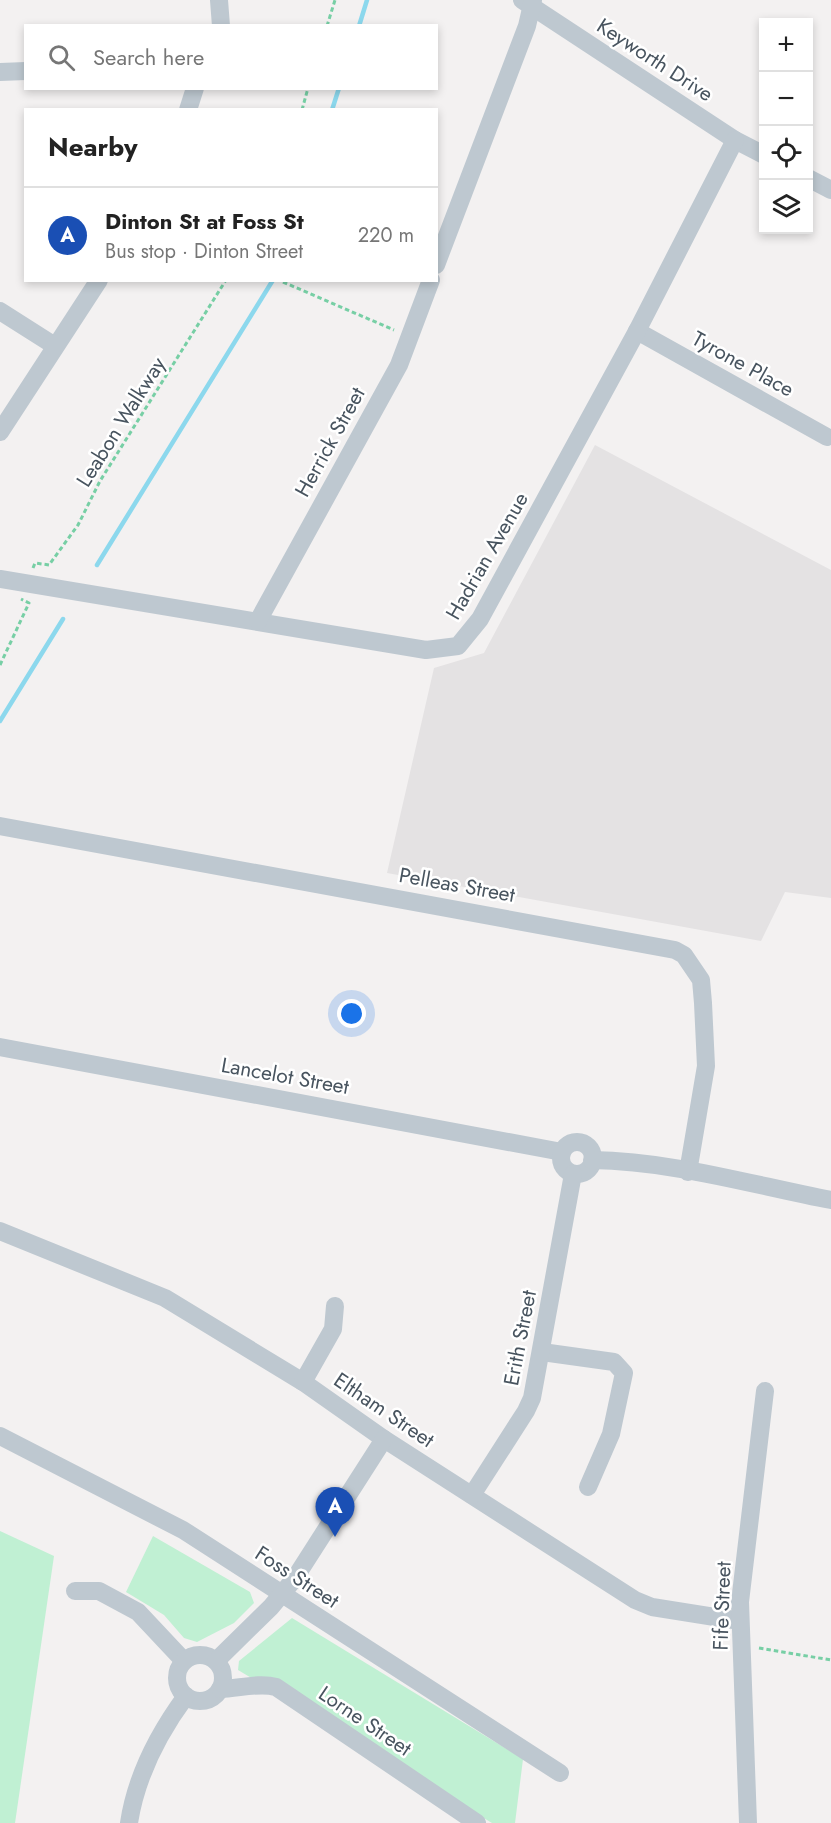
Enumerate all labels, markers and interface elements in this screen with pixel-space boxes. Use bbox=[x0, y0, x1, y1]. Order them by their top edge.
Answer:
street label: Keyworth Drive bbox=[591, 11, 719, 109]
map controls bbox=[759, 18, 813, 234]
button: + bbox=[759, 18, 813, 72]
search box bbox=[24, 24, 438, 90]
icon: search bbox=[45, 41, 78, 74]
text: Search here bbox=[93, 41, 204, 73]
button: − bbox=[759, 72, 813, 126]
button: locate bbox=[759, 126, 813, 180]
text: Nearby bbox=[48, 128, 137, 166]
button: layers bbox=[759, 180, 813, 234]
text: Dinton St at Foss St bbox=[105, 205, 304, 237]
text: A bbox=[60, 221, 75, 250]
text: 220 m bbox=[358, 221, 414, 250]
text: Bus stop · Dinton Street bbox=[105, 237, 303, 266]
street label: Tyrone Place bbox=[687, 324, 799, 404]
street label: Leabon Walkway bbox=[69, 351, 173, 493]
street label: Herrick Street bbox=[287, 382, 373, 502]
street label: Hadrian Avenue bbox=[438, 487, 536, 625]
street label: Pelleas Street bbox=[397, 860, 517, 910]
your location bbox=[337, 999, 366, 1028]
street label: Lancelot Street bbox=[219, 1050, 351, 1102]
street label: Erith Street bbox=[496, 1288, 544, 1388]
street label: Eltham Street bbox=[328, 1365, 440, 1455]
pin: A bbox=[316, 1488, 354, 1537]
street label: Foss Street bbox=[249, 1539, 345, 1615]
street label: Fife Street bbox=[705, 1561, 739, 1651]
street label: Lorne Street bbox=[313, 1679, 417, 1763]

